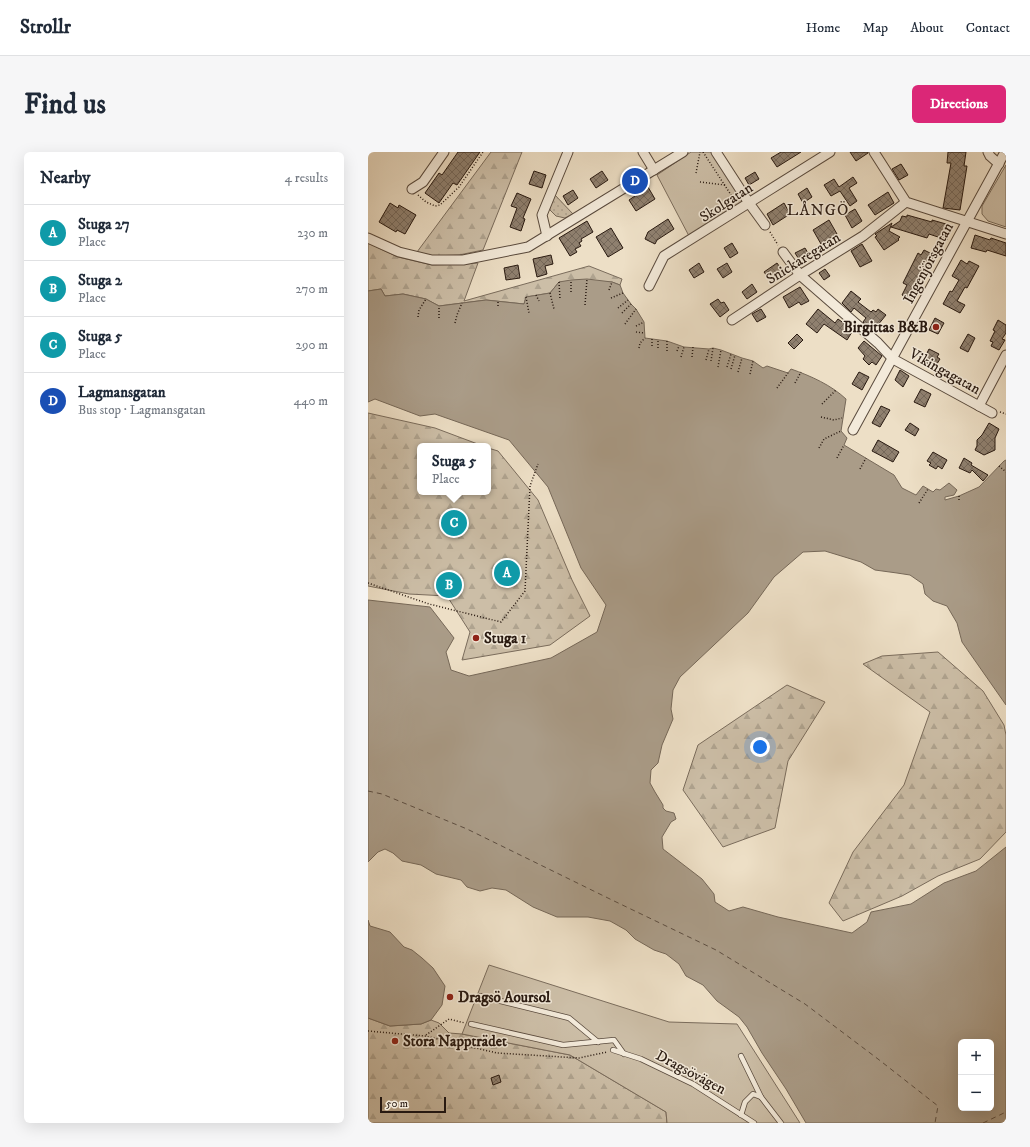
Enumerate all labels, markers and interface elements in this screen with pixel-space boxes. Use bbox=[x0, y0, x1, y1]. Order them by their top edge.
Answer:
text: Strollr bbox=[20, 16, 71, 39]
text: Home bbox=[806, 19, 840, 37]
text: Map bbox=[862, 19, 888, 37]
text: About bbox=[910, 19, 944, 37]
text: Contact bbox=[966, 19, 1010, 37]
button: Directions bbox=[912, 85, 1006, 123]
text: Find us bbox=[24, 87, 106, 122]
pin: D bbox=[622, 166, 648, 196]
text: Nearby bbox=[40, 167, 90, 189]
text: 4 results bbox=[285, 170, 328, 186]
street label: Skolgatan bbox=[696, 178, 757, 227]
district label: LÅNGÖ bbox=[787, 200, 849, 220]
text: Stuga 27 bbox=[78, 215, 130, 234]
street label: Ingenjörsgatan bbox=[899, 219, 958, 307]
text: A bbox=[49, 225, 57, 241]
text: 230 m bbox=[297, 225, 328, 241]
street label: Snickaregatan bbox=[762, 228, 844, 289]
text: Place bbox=[78, 234, 106, 250]
text: Stuga 2 bbox=[78, 271, 122, 290]
text: B bbox=[49, 281, 57, 297]
text: 270 m bbox=[296, 281, 328, 297]
text: Place bbox=[78, 290, 106, 306]
place label: Birgittas B&B bbox=[843, 318, 928, 337]
marker: Birgittas B&B bbox=[931, 322, 941, 332]
text: Stuga 5 bbox=[78, 327, 122, 346]
text: C bbox=[49, 337, 57, 353]
text: 290 m bbox=[296, 337, 328, 353]
street label: Vikingagatan bbox=[905, 344, 984, 399]
text: Place bbox=[78, 346, 106, 362]
text: Lagmansgatan bbox=[78, 383, 166, 402]
text: D bbox=[48, 393, 58, 409]
text: 440 m bbox=[293, 393, 328, 409]
text: Bus stop · Lagmansgatan bbox=[78, 402, 206, 418]
popup bbox=[417, 443, 491, 495]
text: Stuga 5 bbox=[432, 452, 476, 471]
text: Place bbox=[432, 471, 460, 487]
pin: C bbox=[441, 508, 467, 538]
pin: A bbox=[494, 558, 520, 588]
pin: B bbox=[436, 570, 462, 600]
place label: Stuga 1 bbox=[484, 629, 527, 648]
marker: Stuga 1 bbox=[471, 633, 481, 643]
your location bbox=[750, 737, 770, 757]
place label: Dragsö Aoursol bbox=[458, 988, 551, 1007]
marker: Dragsö Aoursol bbox=[445, 992, 455, 1002]
place label: Stora Nappträdet bbox=[403, 1032, 507, 1051]
marker: Stora Nappträdet bbox=[390, 1036, 400, 1046]
map controls bbox=[958, 1039, 994, 1111]
button: + bbox=[958, 1039, 994, 1075]
street label: Dragsövägen bbox=[652, 1046, 729, 1099]
button: − bbox=[958, 1075, 994, 1111]
scale bar bbox=[380, 1095, 446, 1114]
text: 50 m bbox=[386, 1097, 408, 1111]

